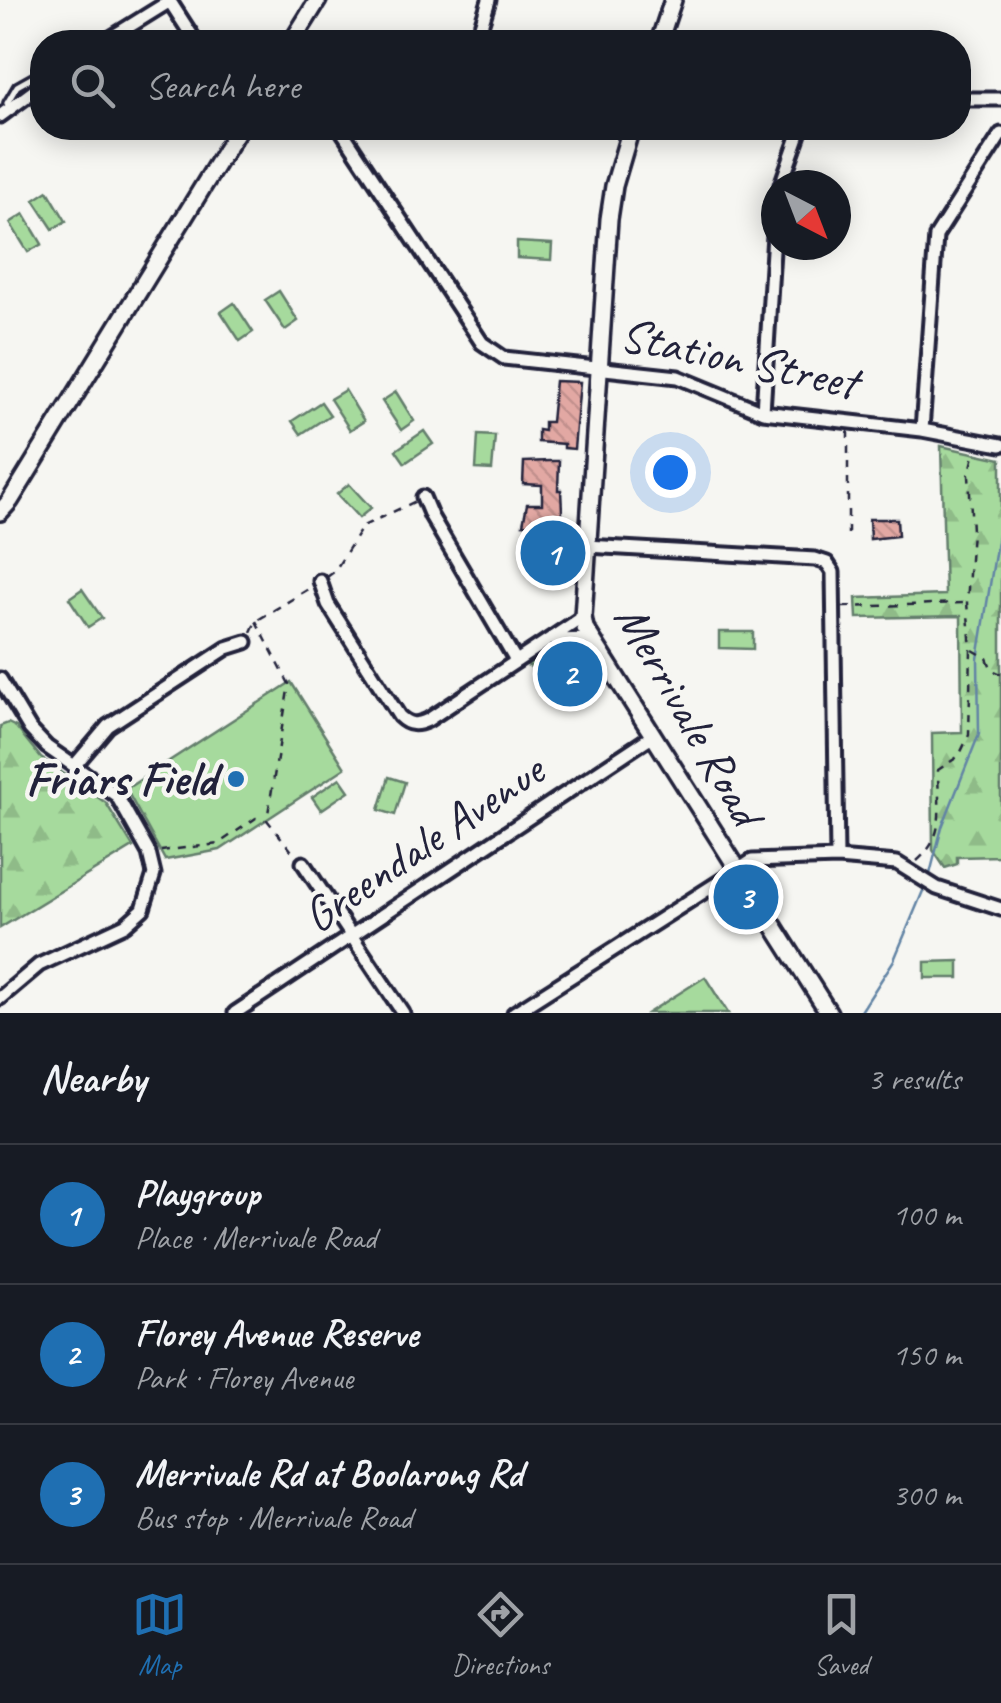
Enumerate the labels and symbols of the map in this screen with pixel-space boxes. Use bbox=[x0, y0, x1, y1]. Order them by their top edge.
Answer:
north arrow bbox=[761, 170, 851, 260]
street label: Station Street bbox=[615, 304, 869, 414]
your location bbox=[645, 447, 696, 498]
pin: 1 bbox=[520, 516, 586, 590]
street label: Merrivale Road bbox=[602, 593, 780, 841]
pin: 2 bbox=[538, 636, 602, 712]
street label: Greendale Avenue bbox=[291, 739, 558, 946]
place label: Friars Field bbox=[26, 749, 224, 809]
marker: Friars Field bbox=[225, 768, 247, 790]
pin: 3 bbox=[714, 860, 778, 934]

